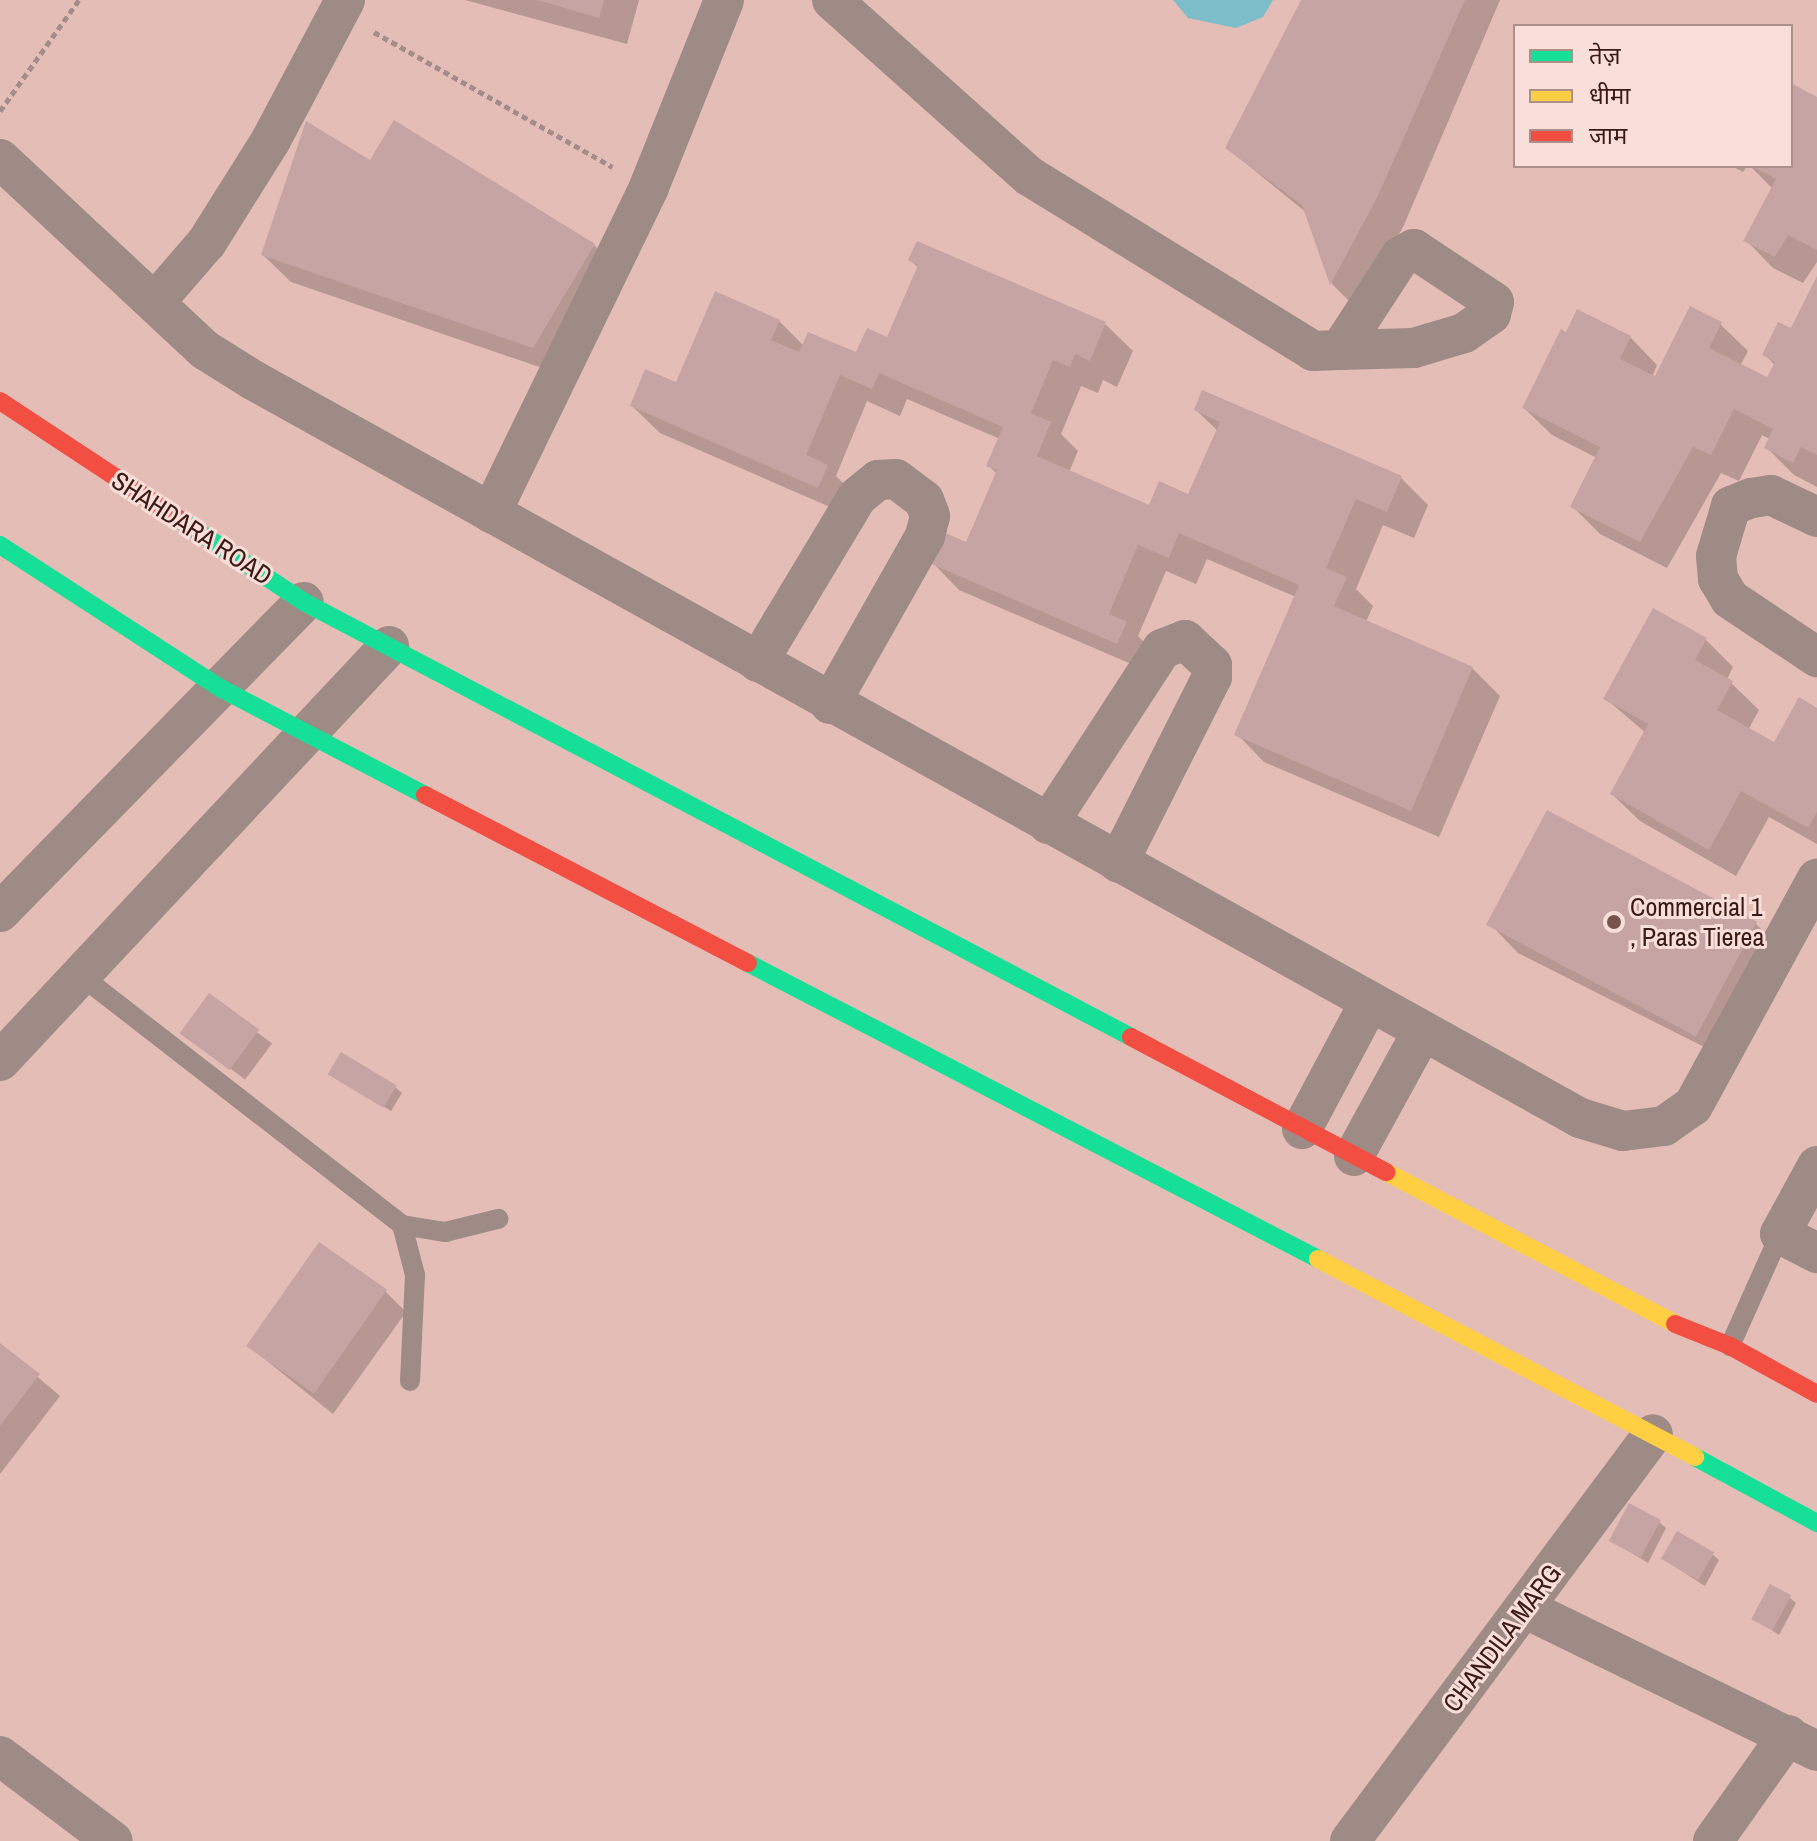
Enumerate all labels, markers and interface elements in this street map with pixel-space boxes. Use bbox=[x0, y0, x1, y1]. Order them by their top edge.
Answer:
legend bbox=[1513, 24, 1793, 168]
text: तेज़ bbox=[1589, 39, 1621, 71]
text: धीमा bbox=[1589, 79, 1631, 111]
text: जाम bbox=[1589, 119, 1627, 151]
street label: SHAHDARA ROAD bbox=[106, 464, 278, 592]
place label: Commercial 1 , Paras Tierea bbox=[1630, 891, 1765, 952]
marker: Commercial 1 , Paras Tierea bbox=[1605, 913, 1623, 931]
street label: CHANDILA MARG bbox=[1436, 1558, 1568, 1718]

